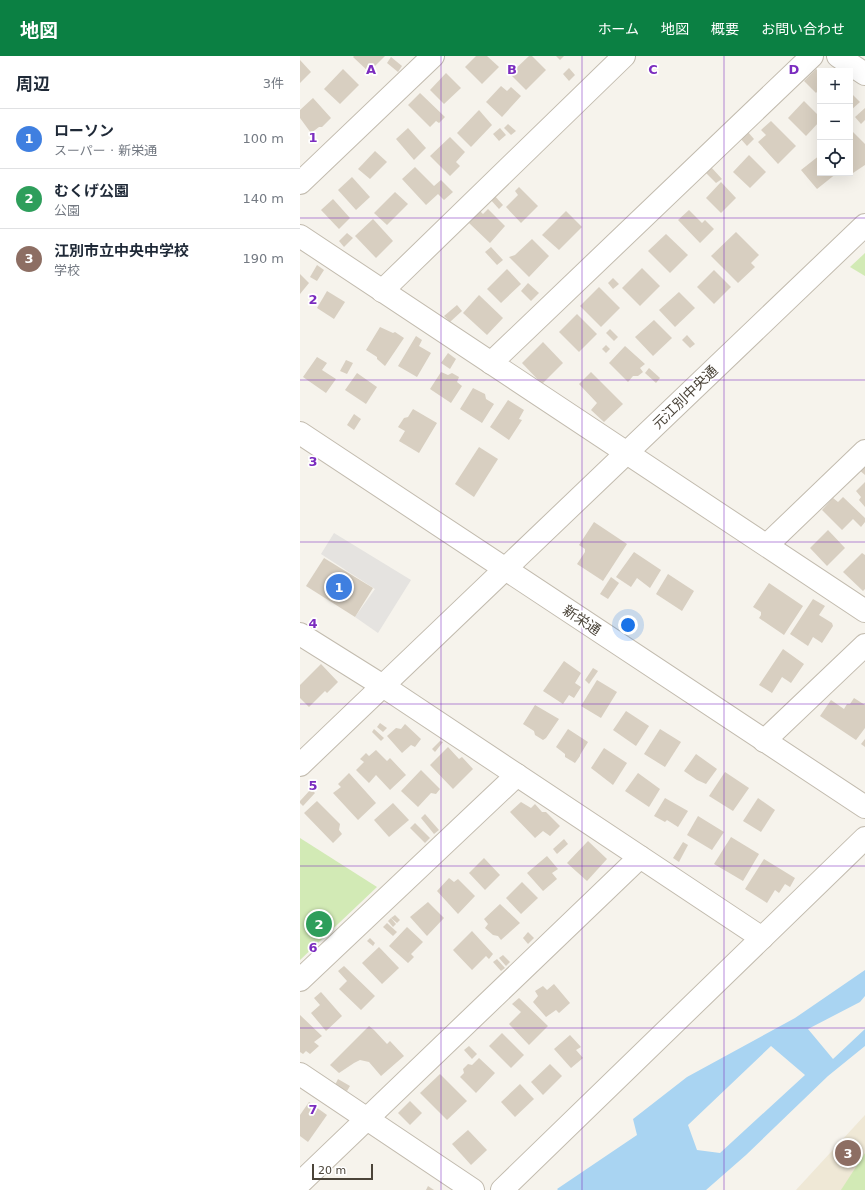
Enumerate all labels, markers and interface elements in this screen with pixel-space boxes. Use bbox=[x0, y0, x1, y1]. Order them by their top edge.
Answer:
text: 地図 bbox=[20, 19, 58, 41]
text: ホーム bbox=[597, 21, 639, 37]
text: 地図 bbox=[661, 21, 689, 37]
text: 概要 bbox=[711, 21, 739, 37]
text: お問い合わせ bbox=[761, 21, 845, 37]
text: A bbox=[366, 62, 376, 77]
text: B bbox=[507, 62, 517, 77]
text: C bbox=[648, 62, 658, 77]
text: D bbox=[789, 62, 800, 77]
map controls bbox=[817, 68, 853, 176]
button: + bbox=[817, 68, 853, 104]
text: 周辺 bbox=[16, 74, 50, 94]
text: 3件 bbox=[263, 76, 284, 91]
button: − bbox=[817, 104, 853, 140]
text: ローソン bbox=[54, 122, 114, 140]
text: 1 bbox=[308, 130, 318, 145]
text: 1 bbox=[24, 131, 34, 146]
text: 100 m bbox=[242, 131, 284, 146]
button: locate bbox=[817, 140, 853, 176]
text: スーパー · 新栄通 bbox=[54, 143, 157, 158]
text: むくげ公園 bbox=[54, 182, 129, 200]
text: 2 bbox=[24, 191, 34, 206]
text: 140 m bbox=[242, 191, 284, 206]
text: 公園 bbox=[54, 203, 80, 218]
text: 江別市立中央中学校 bbox=[54, 242, 189, 260]
text: 3 bbox=[24, 251, 34, 266]
text: 190 m bbox=[242, 251, 284, 266]
text: 学校 bbox=[54, 263, 80, 278]
text: 2 bbox=[308, 292, 318, 307]
street label: 元江別中央通 bbox=[649, 362, 721, 432]
text: 3 bbox=[308, 454, 318, 469]
pin: 1 bbox=[326, 572, 352, 602]
street label: 新栄通 bbox=[560, 602, 604, 638]
your location bbox=[618, 615, 638, 635]
text: 4 bbox=[308, 616, 318, 631]
text: 5 bbox=[308, 778, 318, 793]
pin: 2 bbox=[306, 909, 332, 939]
text: 6 bbox=[308, 940, 318, 955]
text: 7 bbox=[308, 1102, 318, 1117]
pin: 3 bbox=[835, 1138, 861, 1168]
scale bar bbox=[312, 1162, 373, 1181]
text: 20 m bbox=[318, 1164, 346, 1177]

